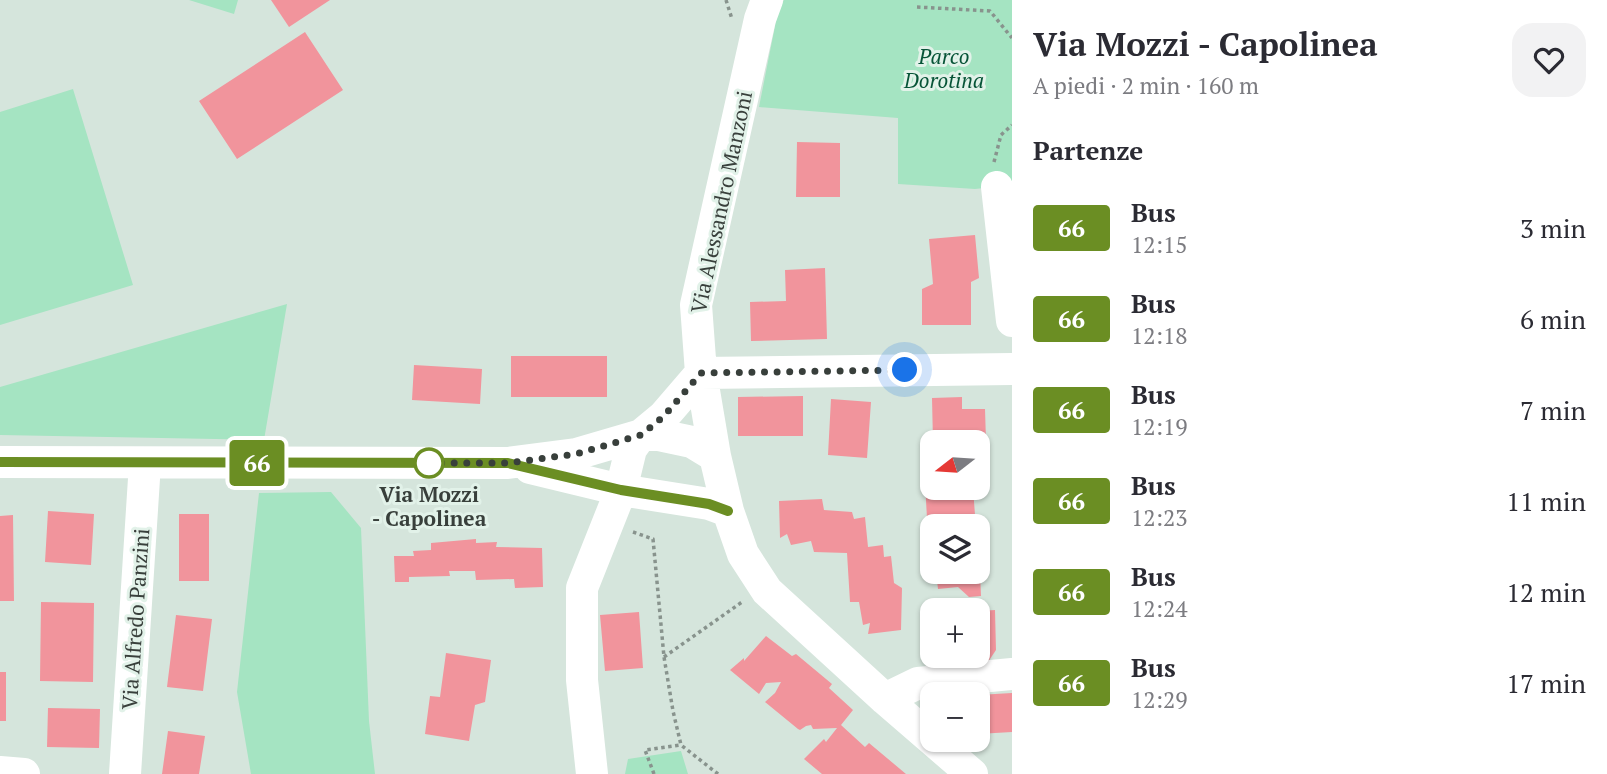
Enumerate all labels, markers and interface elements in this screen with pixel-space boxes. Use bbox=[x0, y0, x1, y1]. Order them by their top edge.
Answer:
text: Via Mozzi - Capolinea bbox=[1033, 22, 1378, 65]
button: heart bbox=[1512, 23, 1586, 97]
park label: Parco Dorotina bbox=[903, 42, 984, 94]
text: A piedi · 2 min · 160 m bbox=[1033, 70, 1259, 101]
street label: Via Alessandro Manzoni bbox=[684, 88, 758, 316]
text: Partenze bbox=[1033, 133, 1143, 167]
text: Bus bbox=[1131, 195, 1176, 229]
text: 3 min bbox=[1520, 211, 1586, 245]
text: 66 bbox=[1058, 212, 1085, 244]
text: 12:15 bbox=[1131, 229, 1188, 260]
text: Bus bbox=[1131, 286, 1176, 320]
text: 6 min bbox=[1520, 302, 1586, 336]
text: 66 bbox=[1058, 303, 1085, 335]
text: 12:18 bbox=[1131, 320, 1188, 351]
your location bbox=[887, 352, 922, 387]
text: Bus bbox=[1131, 377, 1176, 411]
text: 7 min bbox=[1520, 393, 1586, 427]
text: 66 bbox=[1058, 394, 1085, 426]
text: 12:19 bbox=[1131, 411, 1188, 442]
north arrow bbox=[920, 430, 990, 500]
map controls bbox=[920, 430, 990, 752]
line badge: 66 bbox=[226, 440, 288, 486]
text: 66 bbox=[243, 447, 271, 479]
marker: Via Mozzi - Capolinea bbox=[414, 448, 444, 478]
text: Bus bbox=[1131, 468, 1176, 502]
place label: Via Mozzi - Capolinea bbox=[372, 480, 487, 532]
text: 11 min bbox=[1506, 484, 1586, 518]
text: 66 bbox=[1058, 485, 1085, 517]
text: 12:23 bbox=[1131, 502, 1188, 533]
button: layers bbox=[920, 514, 990, 584]
street label: Via Alfredo Panzini bbox=[115, 527, 155, 711]
text: Bus bbox=[1131, 559, 1176, 593]
text: 12 min bbox=[1506, 575, 1586, 609]
text: 66 bbox=[1058, 576, 1085, 608]
text: 12:24 bbox=[1131, 593, 1188, 624]
button: + bbox=[920, 598, 990, 668]
text: Bus bbox=[1131, 650, 1176, 684]
text: 17 min bbox=[1506, 666, 1586, 700]
text: 66 bbox=[1058, 667, 1085, 699]
button: − bbox=[920, 682, 990, 752]
text: 12:29 bbox=[1131, 684, 1188, 715]

